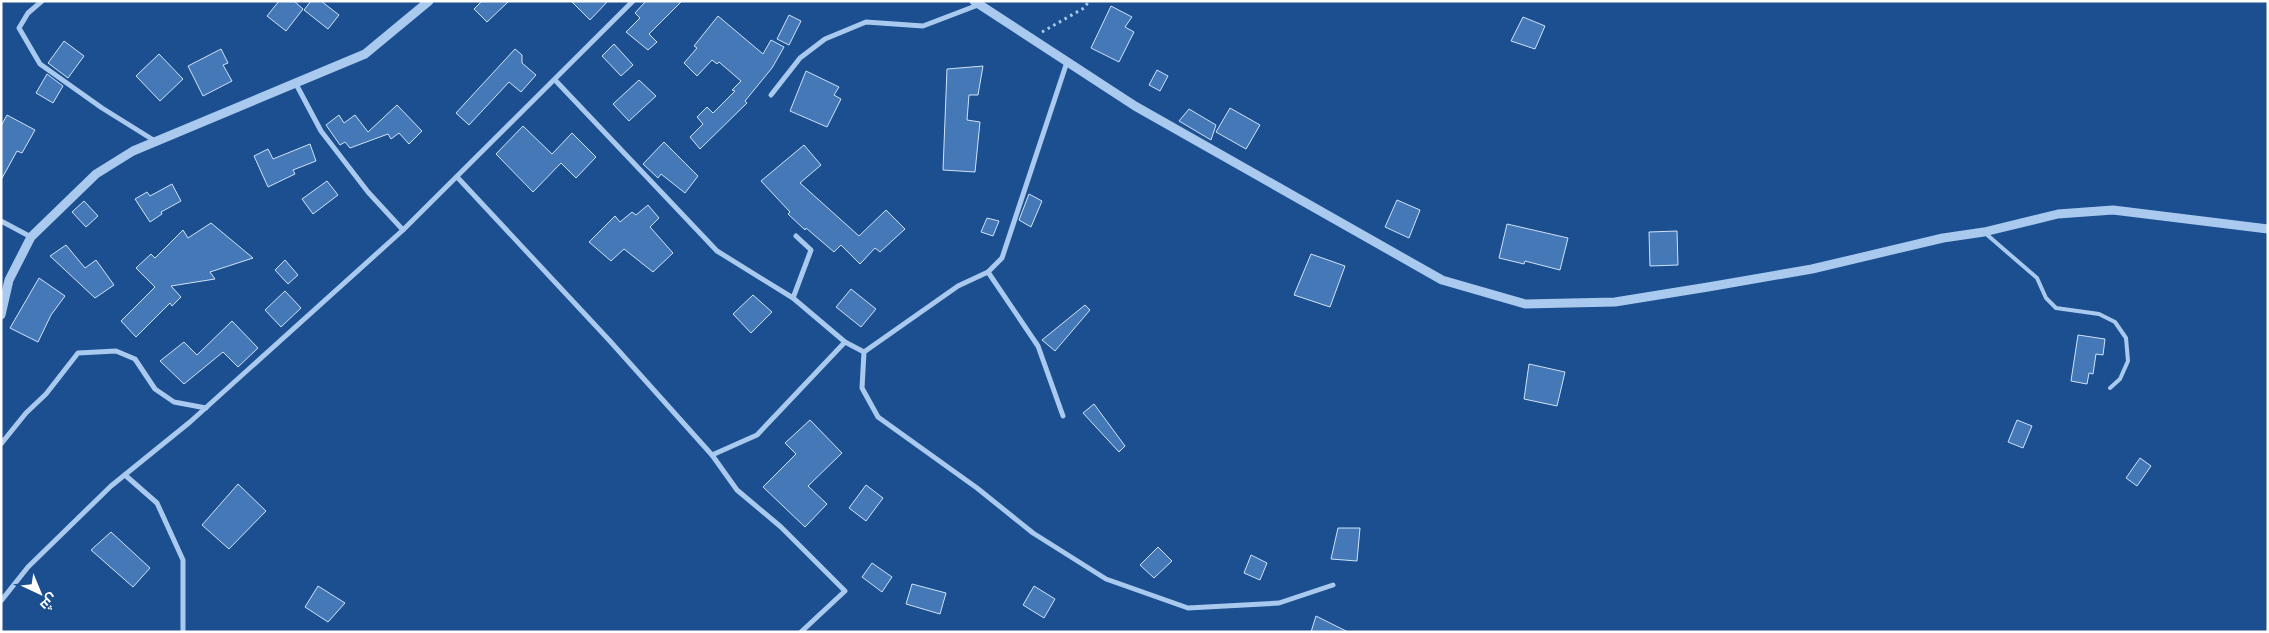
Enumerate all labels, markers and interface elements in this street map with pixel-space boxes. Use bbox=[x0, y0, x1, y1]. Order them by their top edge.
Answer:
north arrow bbox=[15, 568, 65, 618]
text: ش bbox=[36, 590, 62, 615]

